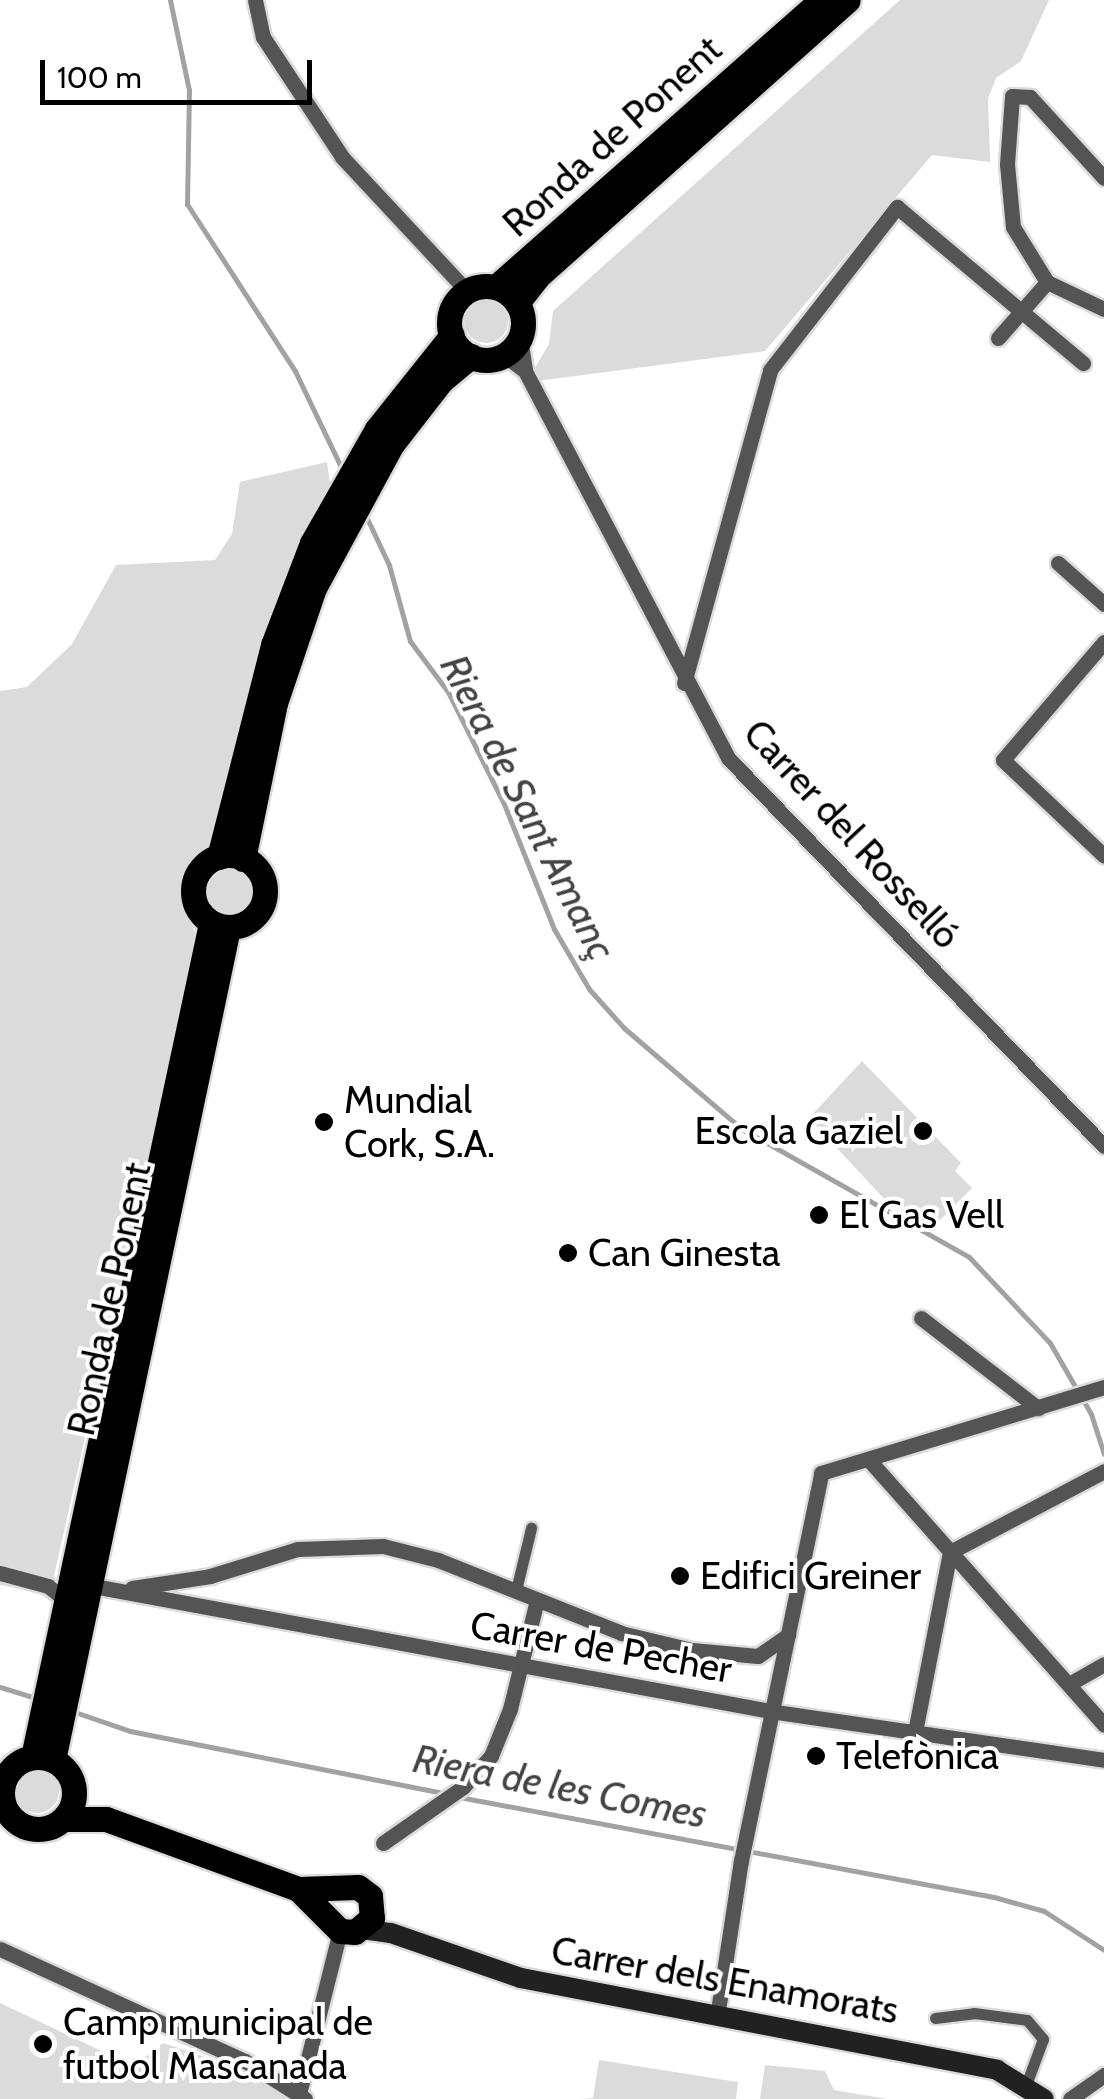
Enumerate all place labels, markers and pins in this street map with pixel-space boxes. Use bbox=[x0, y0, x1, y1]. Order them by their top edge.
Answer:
place label: Mundial Cork, S.A. bbox=[344, 1077, 495, 1166]
place label: Escola Gaziel bbox=[695, 1108, 903, 1154]
marker: Mundial Cork, S.A. bbox=[313, 1111, 335, 1133]
marker: Escola Gaziel bbox=[912, 1120, 934, 1142]
place label: El Gas Vell bbox=[839, 1192, 1004, 1238]
marker: El Gas Vell bbox=[808, 1204, 830, 1226]
place label: Can Ginesta bbox=[588, 1230, 780, 1276]
marker: Can Ginesta bbox=[557, 1242, 579, 1264]
place label: Edifici Greiner bbox=[700, 1553, 921, 1599]
marker: Edifici Greiner bbox=[669, 1565, 691, 1587]
place label: Telefònica bbox=[836, 1733, 999, 1779]
marker: Telefònica bbox=[805, 1745, 827, 1767]
place label: Camp municipal de futbol Mascanada bbox=[63, 1999, 373, 2088]
marker: Camp municipal de futbol Mascanada bbox=[32, 2033, 54, 2055]

